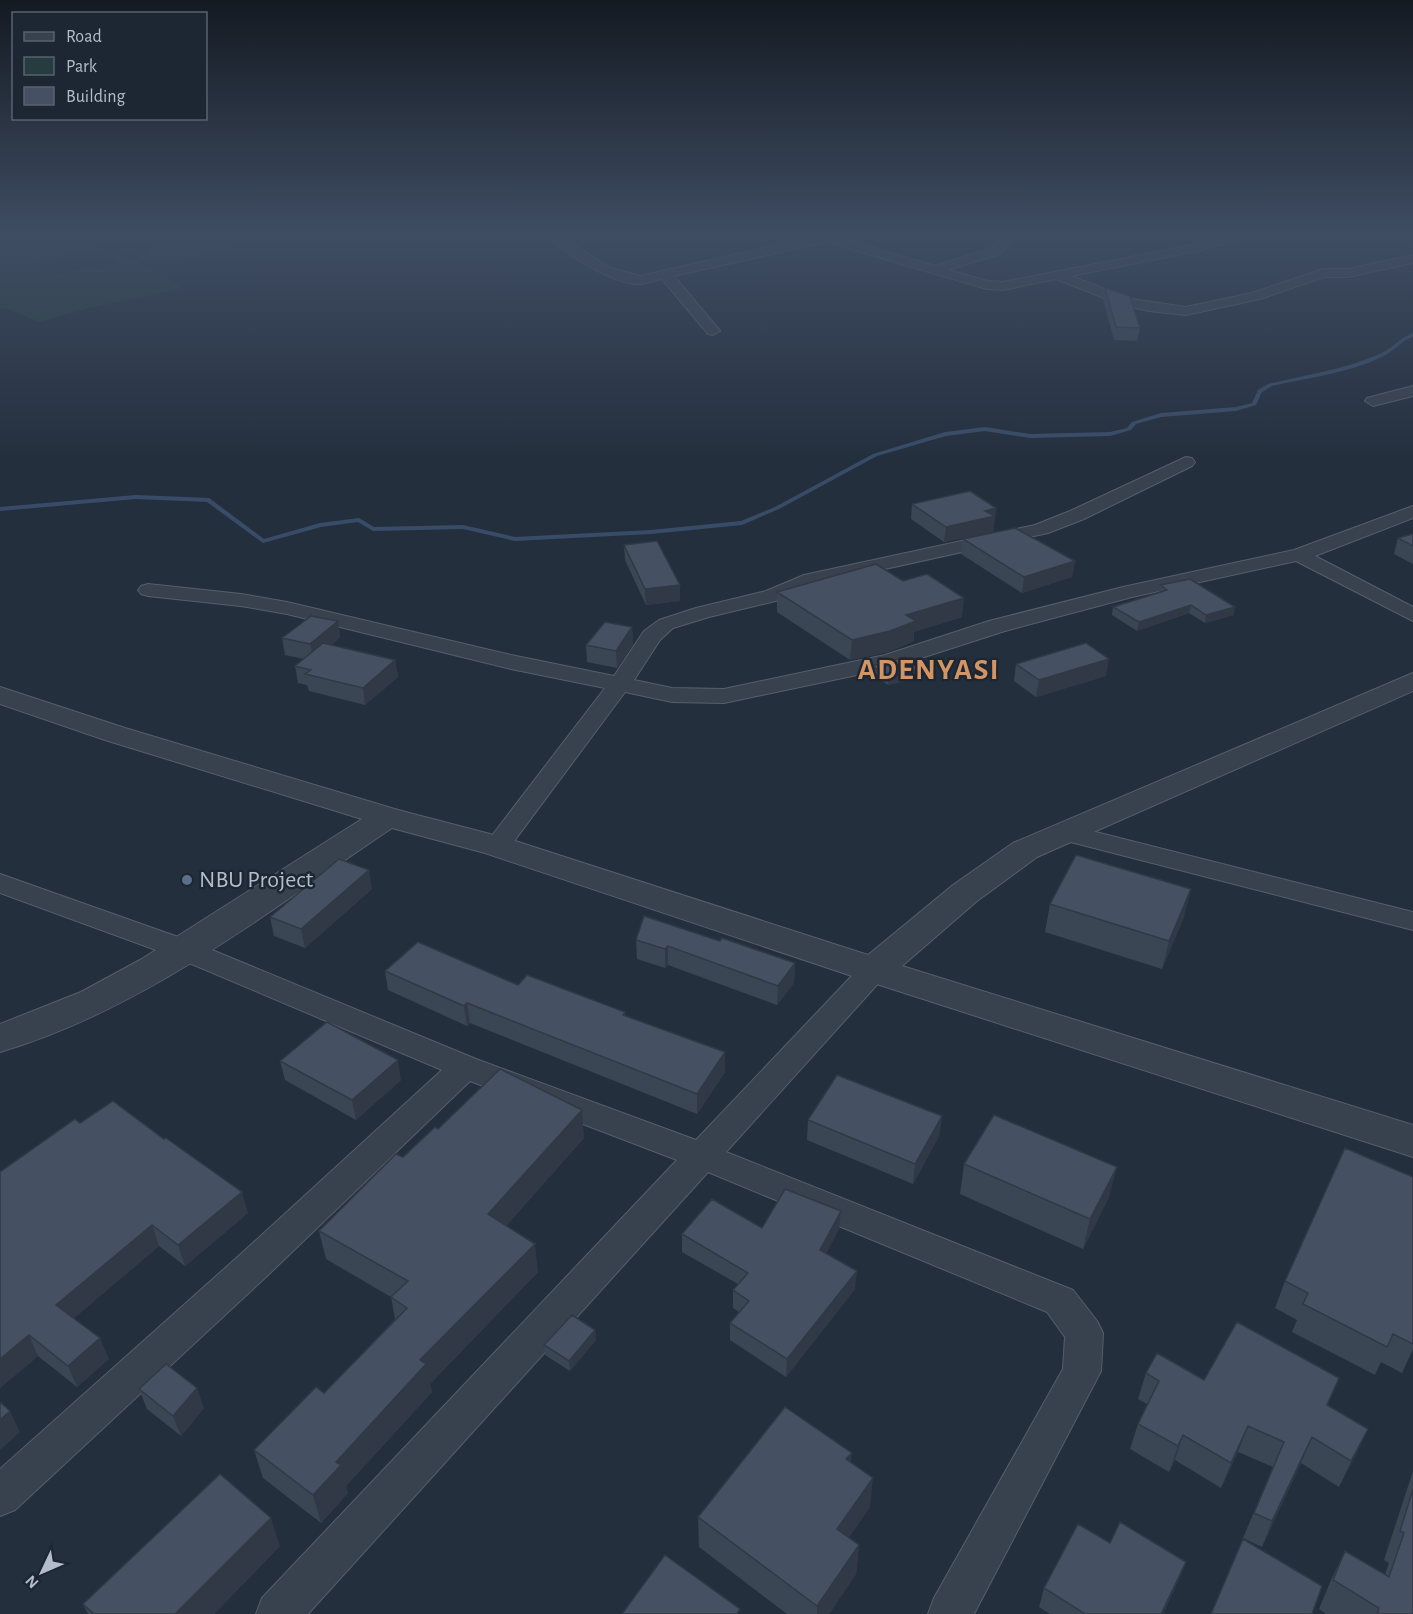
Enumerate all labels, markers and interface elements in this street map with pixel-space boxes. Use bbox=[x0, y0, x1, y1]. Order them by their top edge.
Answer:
legend bbox=[12, 12, 207, 120]
text: Road bbox=[66, 28, 102, 46]
text: Park bbox=[66, 58, 98, 76]
text: Building bbox=[66, 88, 126, 106]
district label: ADENYASI bbox=[858, 655, 1000, 685]
place label: NBU Project bbox=[199, 868, 314, 892]
marker: NBU Project bbox=[180, 873, 194, 887]
north arrow bbox=[12, 1542, 72, 1602]
text: N bbox=[22, 1572, 42, 1591]

